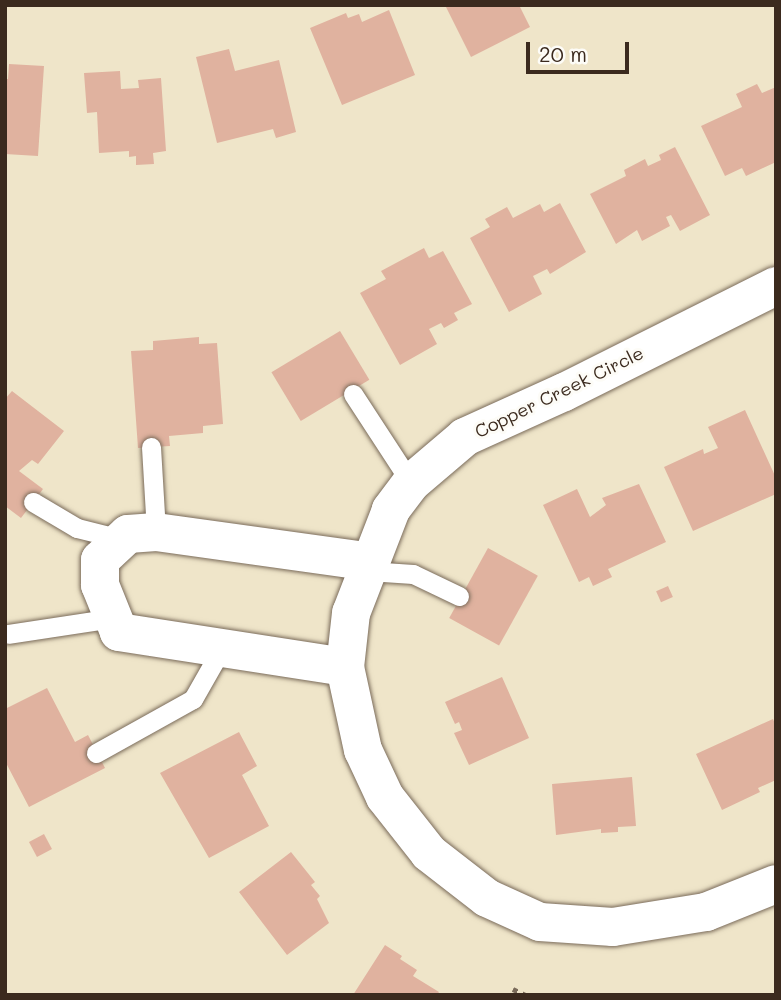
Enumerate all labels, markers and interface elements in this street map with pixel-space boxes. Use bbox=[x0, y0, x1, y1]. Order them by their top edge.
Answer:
scale bar bbox=[529, 28, 632, 72]
text: 20 m bbox=[539, 40, 587, 67]
street label: Copper Creek Circle bbox=[471, 342, 647, 442]

